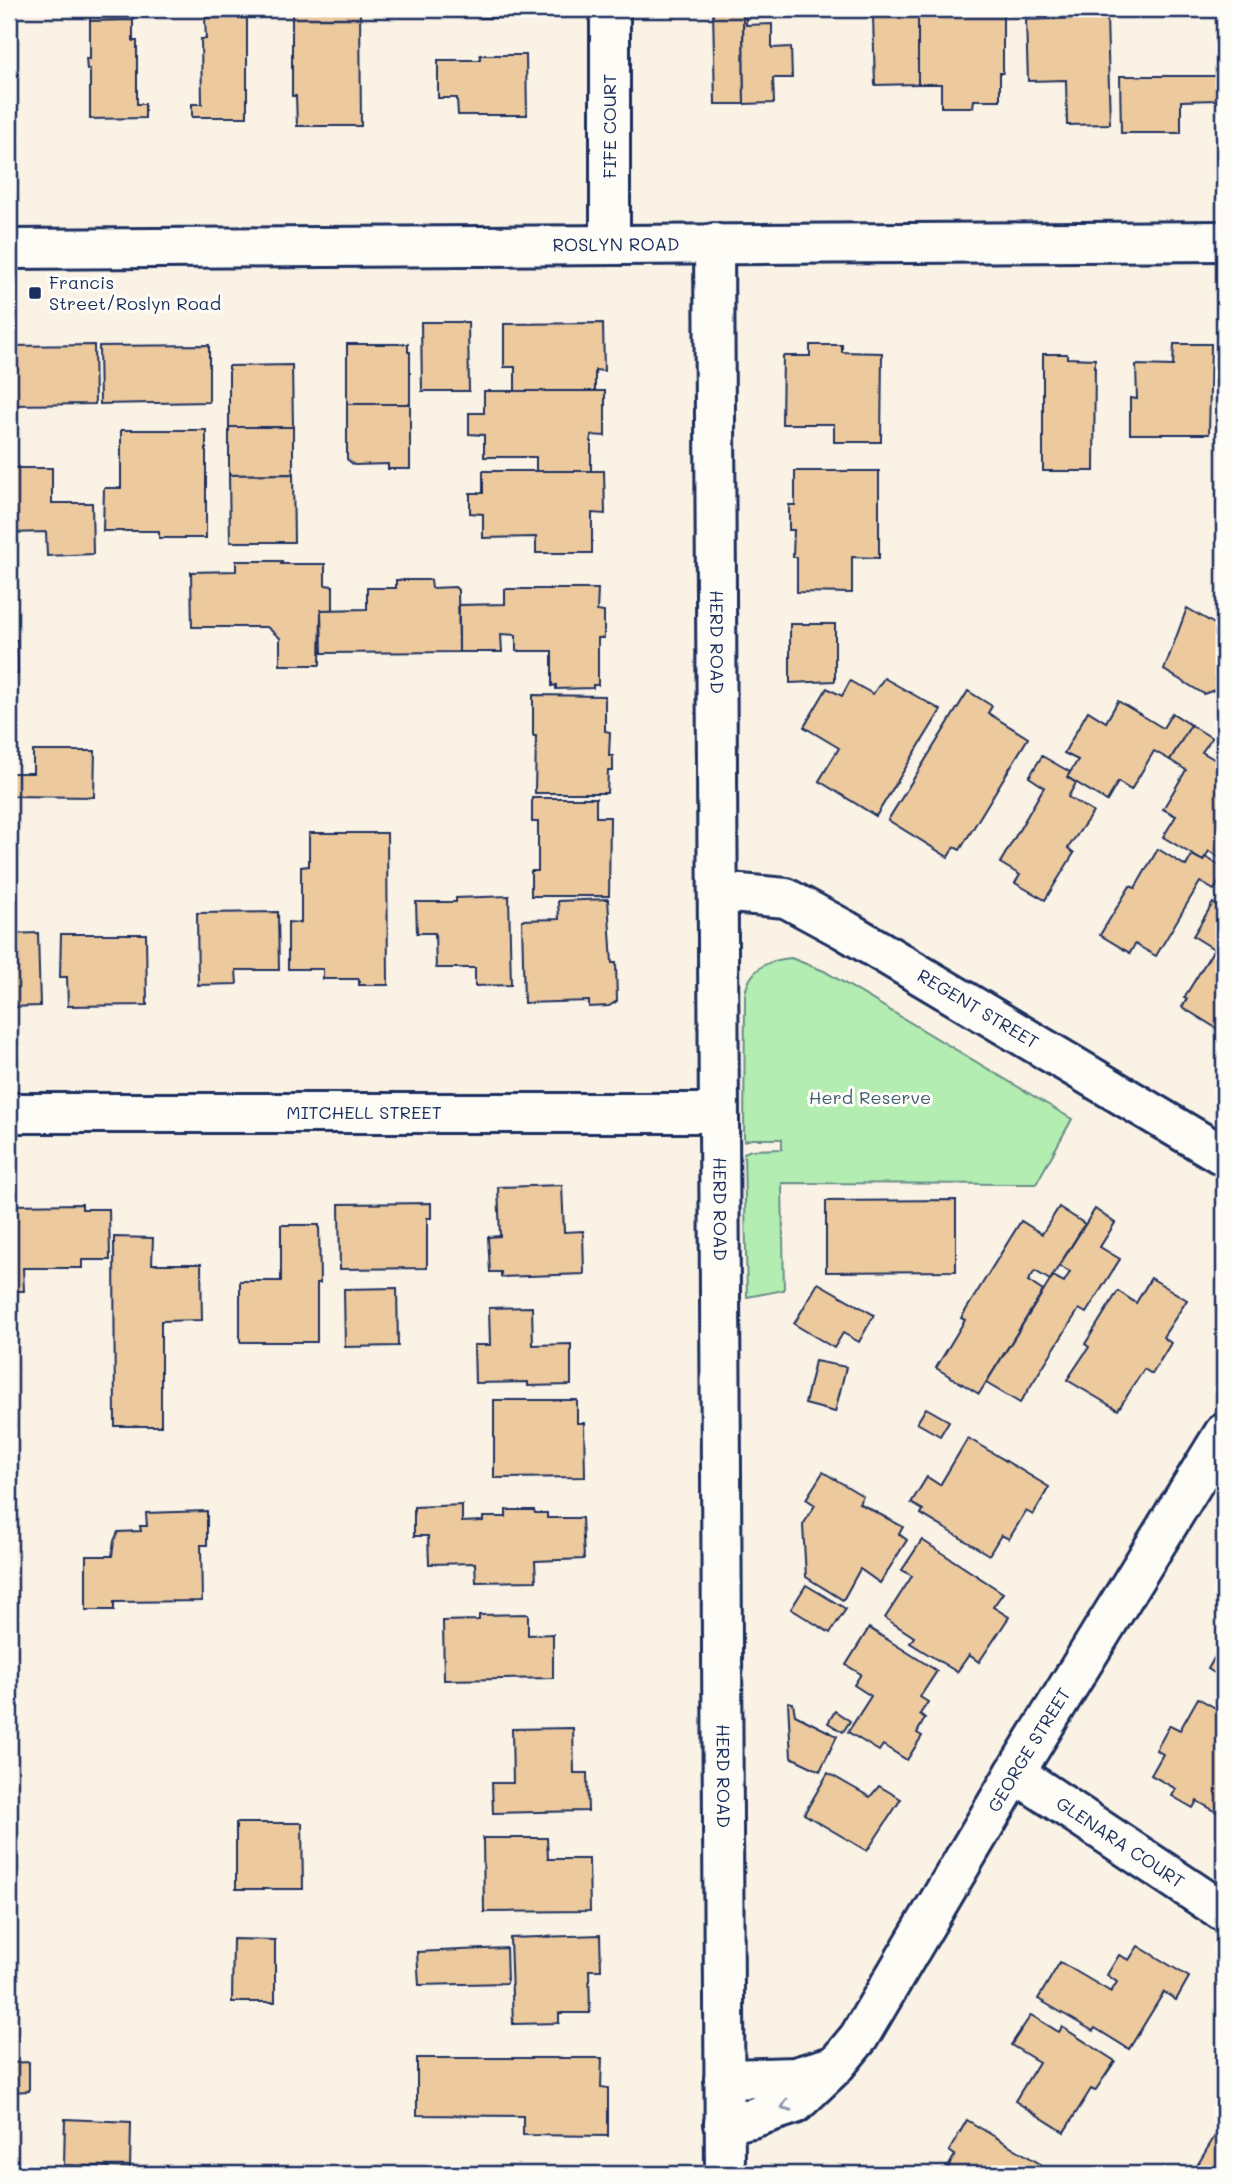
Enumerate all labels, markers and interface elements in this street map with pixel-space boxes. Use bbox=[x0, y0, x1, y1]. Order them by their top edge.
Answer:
street label: FIFE COURT bbox=[597, 74, 621, 178]
street label: ROSLYN ROAD bbox=[552, 232, 680, 256]
place label: Francis Street/Roslyn Road bbox=[49, 270, 221, 315]
marker: Francis Street/Roslyn Road bbox=[27, 285, 43, 301]
street label: HERD ROAD bbox=[705, 590, 730, 694]
street label: REGENT STREET bbox=[913, 963, 1043, 1054]
park label: Herd Reserve bbox=[809, 1085, 931, 1109]
street label: MITCHELL STREET bbox=[286, 1100, 442, 1124]
street label: HERD ROAD bbox=[708, 1157, 733, 1261]
street label: GEORGE STREET bbox=[982, 1683, 1075, 1816]
street label: HERD ROAD bbox=[711, 1724, 736, 1828]
street label: GLENARA COURT bbox=[1052, 1791, 1189, 1893]
one-way arrow bbox=[781, 2098, 793, 2112]

